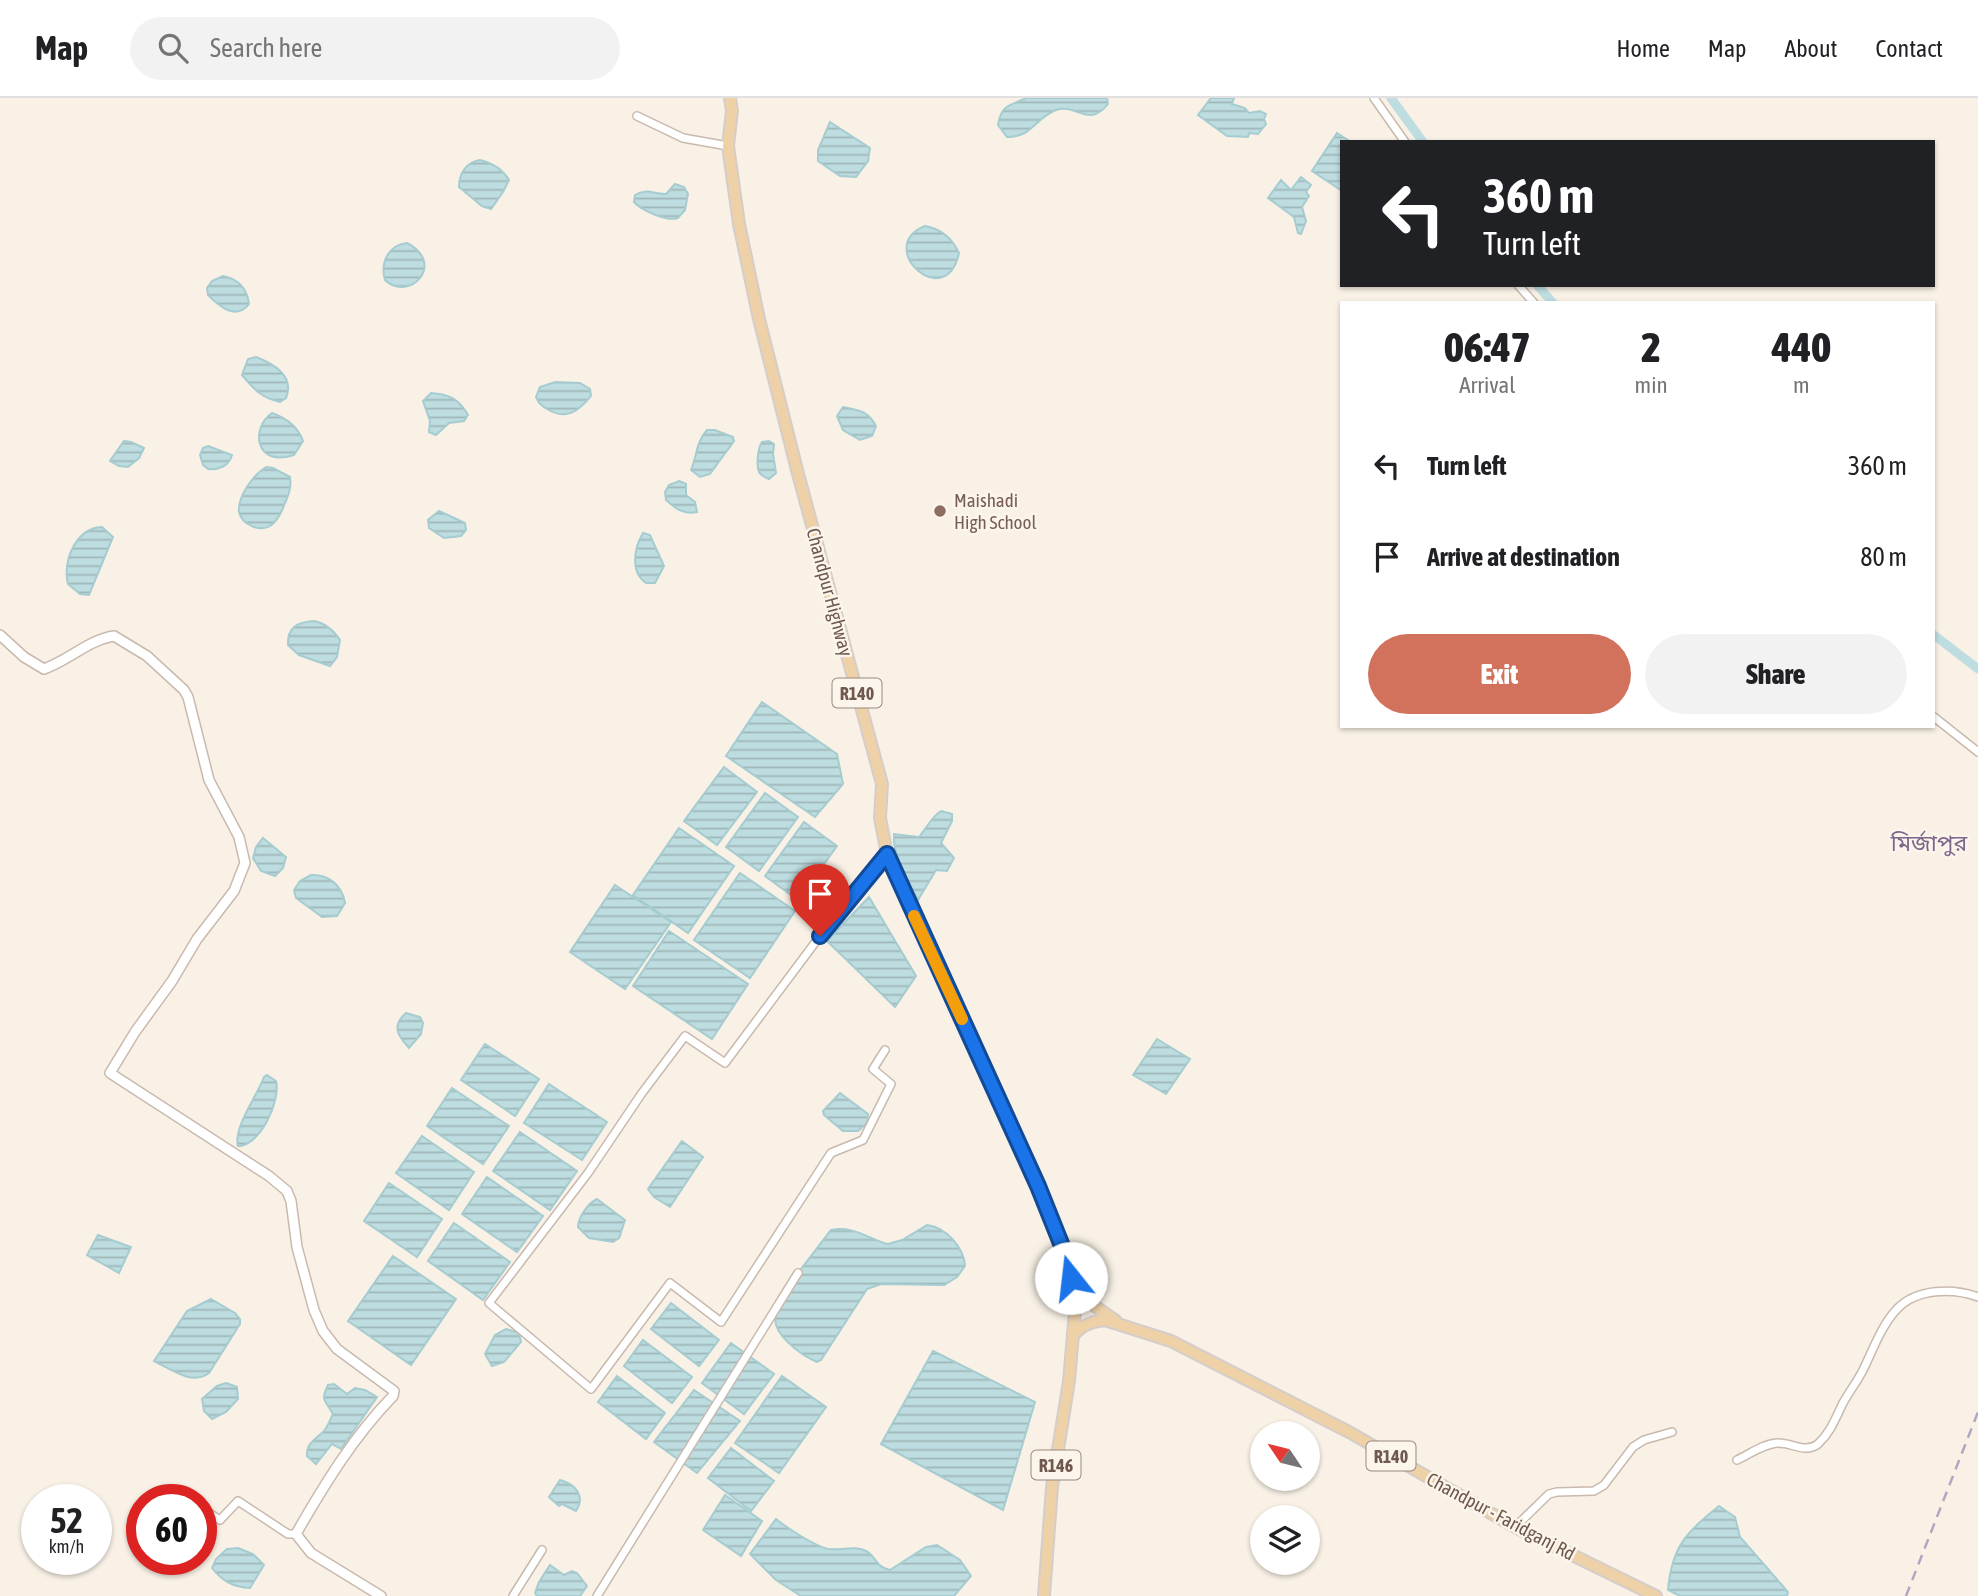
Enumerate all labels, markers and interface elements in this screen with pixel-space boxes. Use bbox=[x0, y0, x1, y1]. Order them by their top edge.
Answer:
search box bbox=[130, 17, 620, 80]
text: Map bbox=[35, 29, 88, 67]
icon: search bbox=[154, 29, 192, 67]
text: Search here bbox=[210, 33, 322, 63]
text: Home bbox=[1616, 35, 1670, 62]
text: Map bbox=[1708, 35, 1746, 62]
text: About bbox=[1784, 35, 1837, 62]
text: Contact bbox=[1875, 35, 1943, 62]
text: 360 m bbox=[1483, 167, 1594, 223]
icon: left bbox=[1368, 168, 1459, 259]
text: Turn left bbox=[1483, 225, 1581, 262]
text: 06:47 bbox=[1444, 323, 1531, 371]
text: 2 bbox=[1641, 323, 1661, 371]
text: 440 bbox=[1772, 323, 1831, 371]
text: Arrival bbox=[1459, 372, 1515, 398]
text: min bbox=[1635, 372, 1668, 398]
text: m bbox=[1793, 372, 1810, 398]
icon: left bbox=[1368, 447, 1406, 485]
text: Turn left bbox=[1427, 451, 1507, 481]
text: 360 m bbox=[1848, 451, 1907, 481]
place label: Maishadi High School bbox=[954, 489, 1037, 533]
marker: Maishadi High School bbox=[932, 503, 948, 519]
street label: Chandpur Highway bbox=[802, 525, 858, 659]
icon: arrive bbox=[1368, 538, 1406, 576]
text: Arrive at destination bbox=[1427, 542, 1620, 572]
text: 80 m bbox=[1860, 542, 1907, 572]
button: Exit bbox=[1368, 634, 1631, 714]
button: Share bbox=[1645, 634, 1907, 714]
road number: R140 bbox=[832, 678, 882, 708]
district label: মির্জাপুর bbox=[1890, 830, 1967, 857]
pin bbox=[790, 864, 850, 936]
icon: arrive bbox=[801, 875, 839, 913]
position arrow bbox=[1034, 1241, 1108, 1315]
north arrow bbox=[1250, 1421, 1320, 1491]
map controls bbox=[1250, 1421, 1320, 1575]
road number: R140 bbox=[1366, 1442, 1416, 1470]
road number: R146 bbox=[1032, 1450, 1080, 1480]
street label: Chandpur - Faridganj Rd bbox=[1423, 1468, 1579, 1564]
speed limit sign: 60 bbox=[126, 1484, 217, 1575]
text: 52 bbox=[50, 1500, 83, 1540]
button: layers bbox=[1250, 1505, 1320, 1575]
text: km/h bbox=[49, 1536, 84, 1557]

